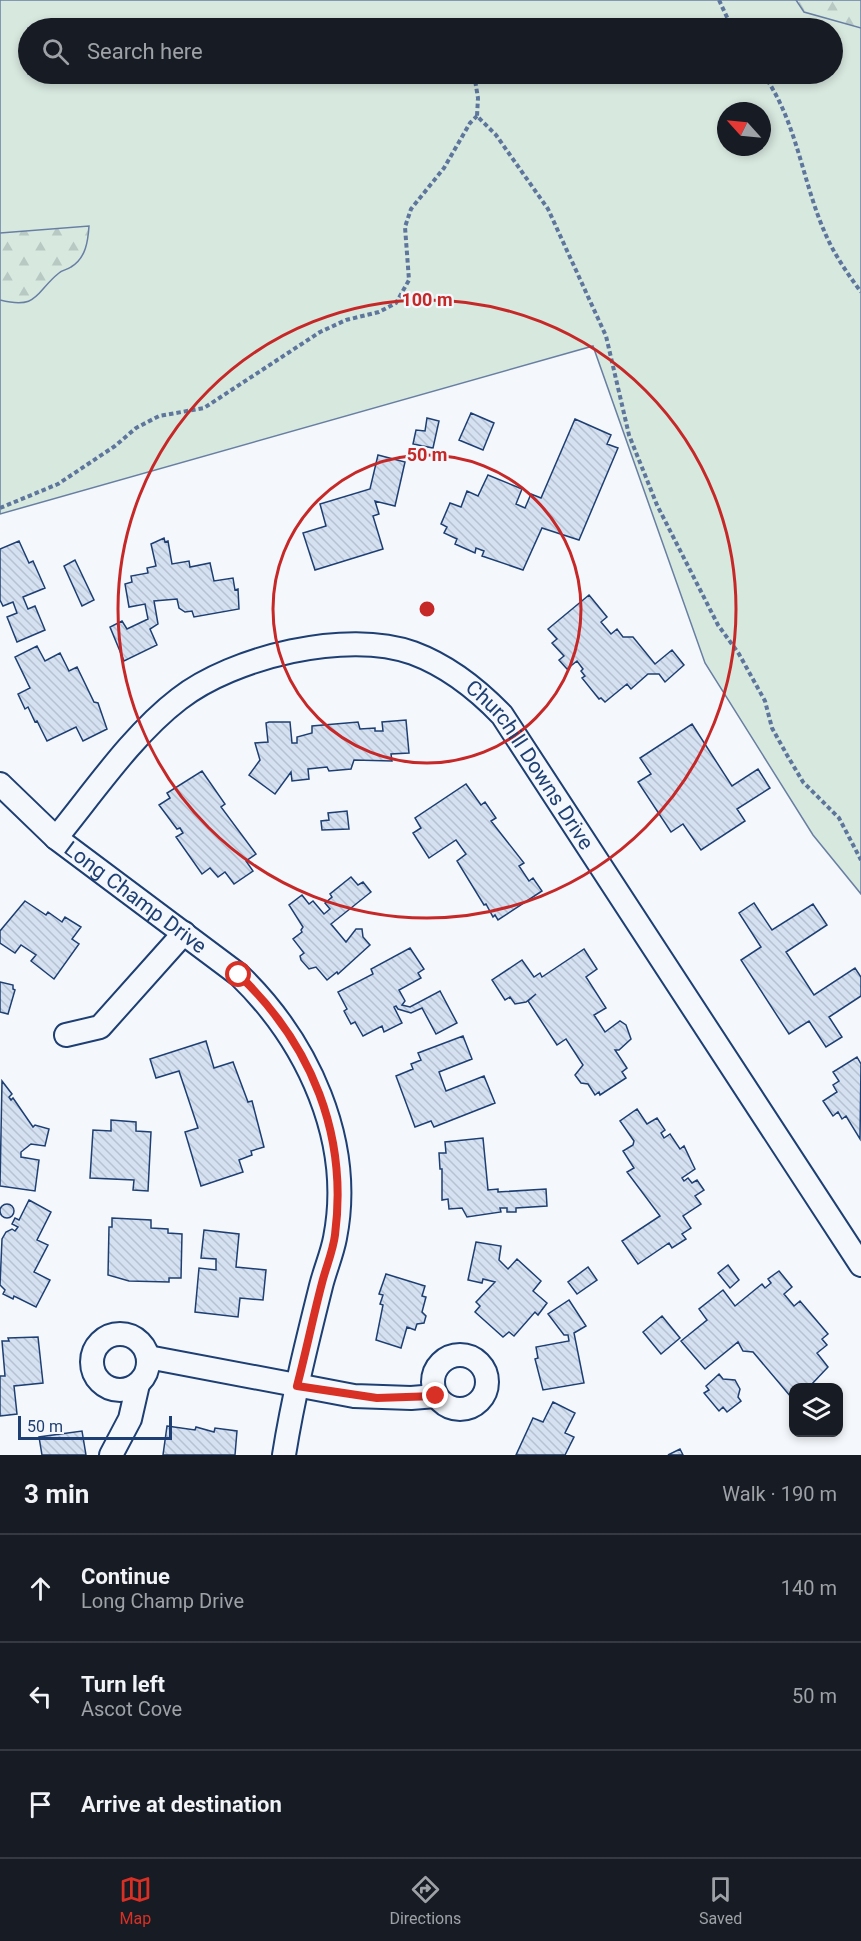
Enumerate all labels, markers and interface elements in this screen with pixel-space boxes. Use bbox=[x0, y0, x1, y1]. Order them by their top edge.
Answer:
search box bbox=[18, 18, 843, 84]
icon: search bbox=[39, 35, 72, 68]
text: Search here bbox=[87, 39, 203, 64]
north arrow bbox=[717, 102, 771, 156]
text: 100 m bbox=[401, 289, 453, 310]
text: 50 m bbox=[407, 444, 447, 465]
centre of rings bbox=[417, 599, 437, 619]
street label: Churchill Downs Drive bbox=[461, 675, 598, 854]
street label: Long Champ Drive bbox=[60, 837, 211, 958]
route start bbox=[225, 961, 251, 987]
route end bbox=[422, 1382, 448, 1408]
map controls bbox=[789, 1383, 843, 1437]
button: layers bbox=[789, 1383, 843, 1437]
scale bar bbox=[18, 1413, 172, 1440]
text: 50 m bbox=[27, 1417, 63, 1436]
text: 3 min bbox=[24, 1479, 89, 1509]
text: Walk · 190 m bbox=[722, 1482, 837, 1506]
text: Continue bbox=[81, 1564, 170, 1589]
icon: ahead bbox=[24, 1572, 57, 1605]
text: 140 m bbox=[781, 1576, 837, 1600]
text: Long Champ Drive bbox=[81, 1589, 244, 1613]
text: Turn left bbox=[81, 1672, 165, 1697]
icon: left bbox=[24, 1680, 57, 1713]
text: 50 m bbox=[792, 1684, 837, 1708]
text: Ascot Cove bbox=[81, 1697, 182, 1721]
icon: arrive bbox=[24, 1788, 57, 1821]
text: Arrive at destination bbox=[81, 1792, 282, 1817]
tab: Map bbox=[119, 1873, 152, 1928]
tab: Directions bbox=[389, 1873, 461, 1928]
tab: Saved bbox=[699, 1873, 742, 1928]

